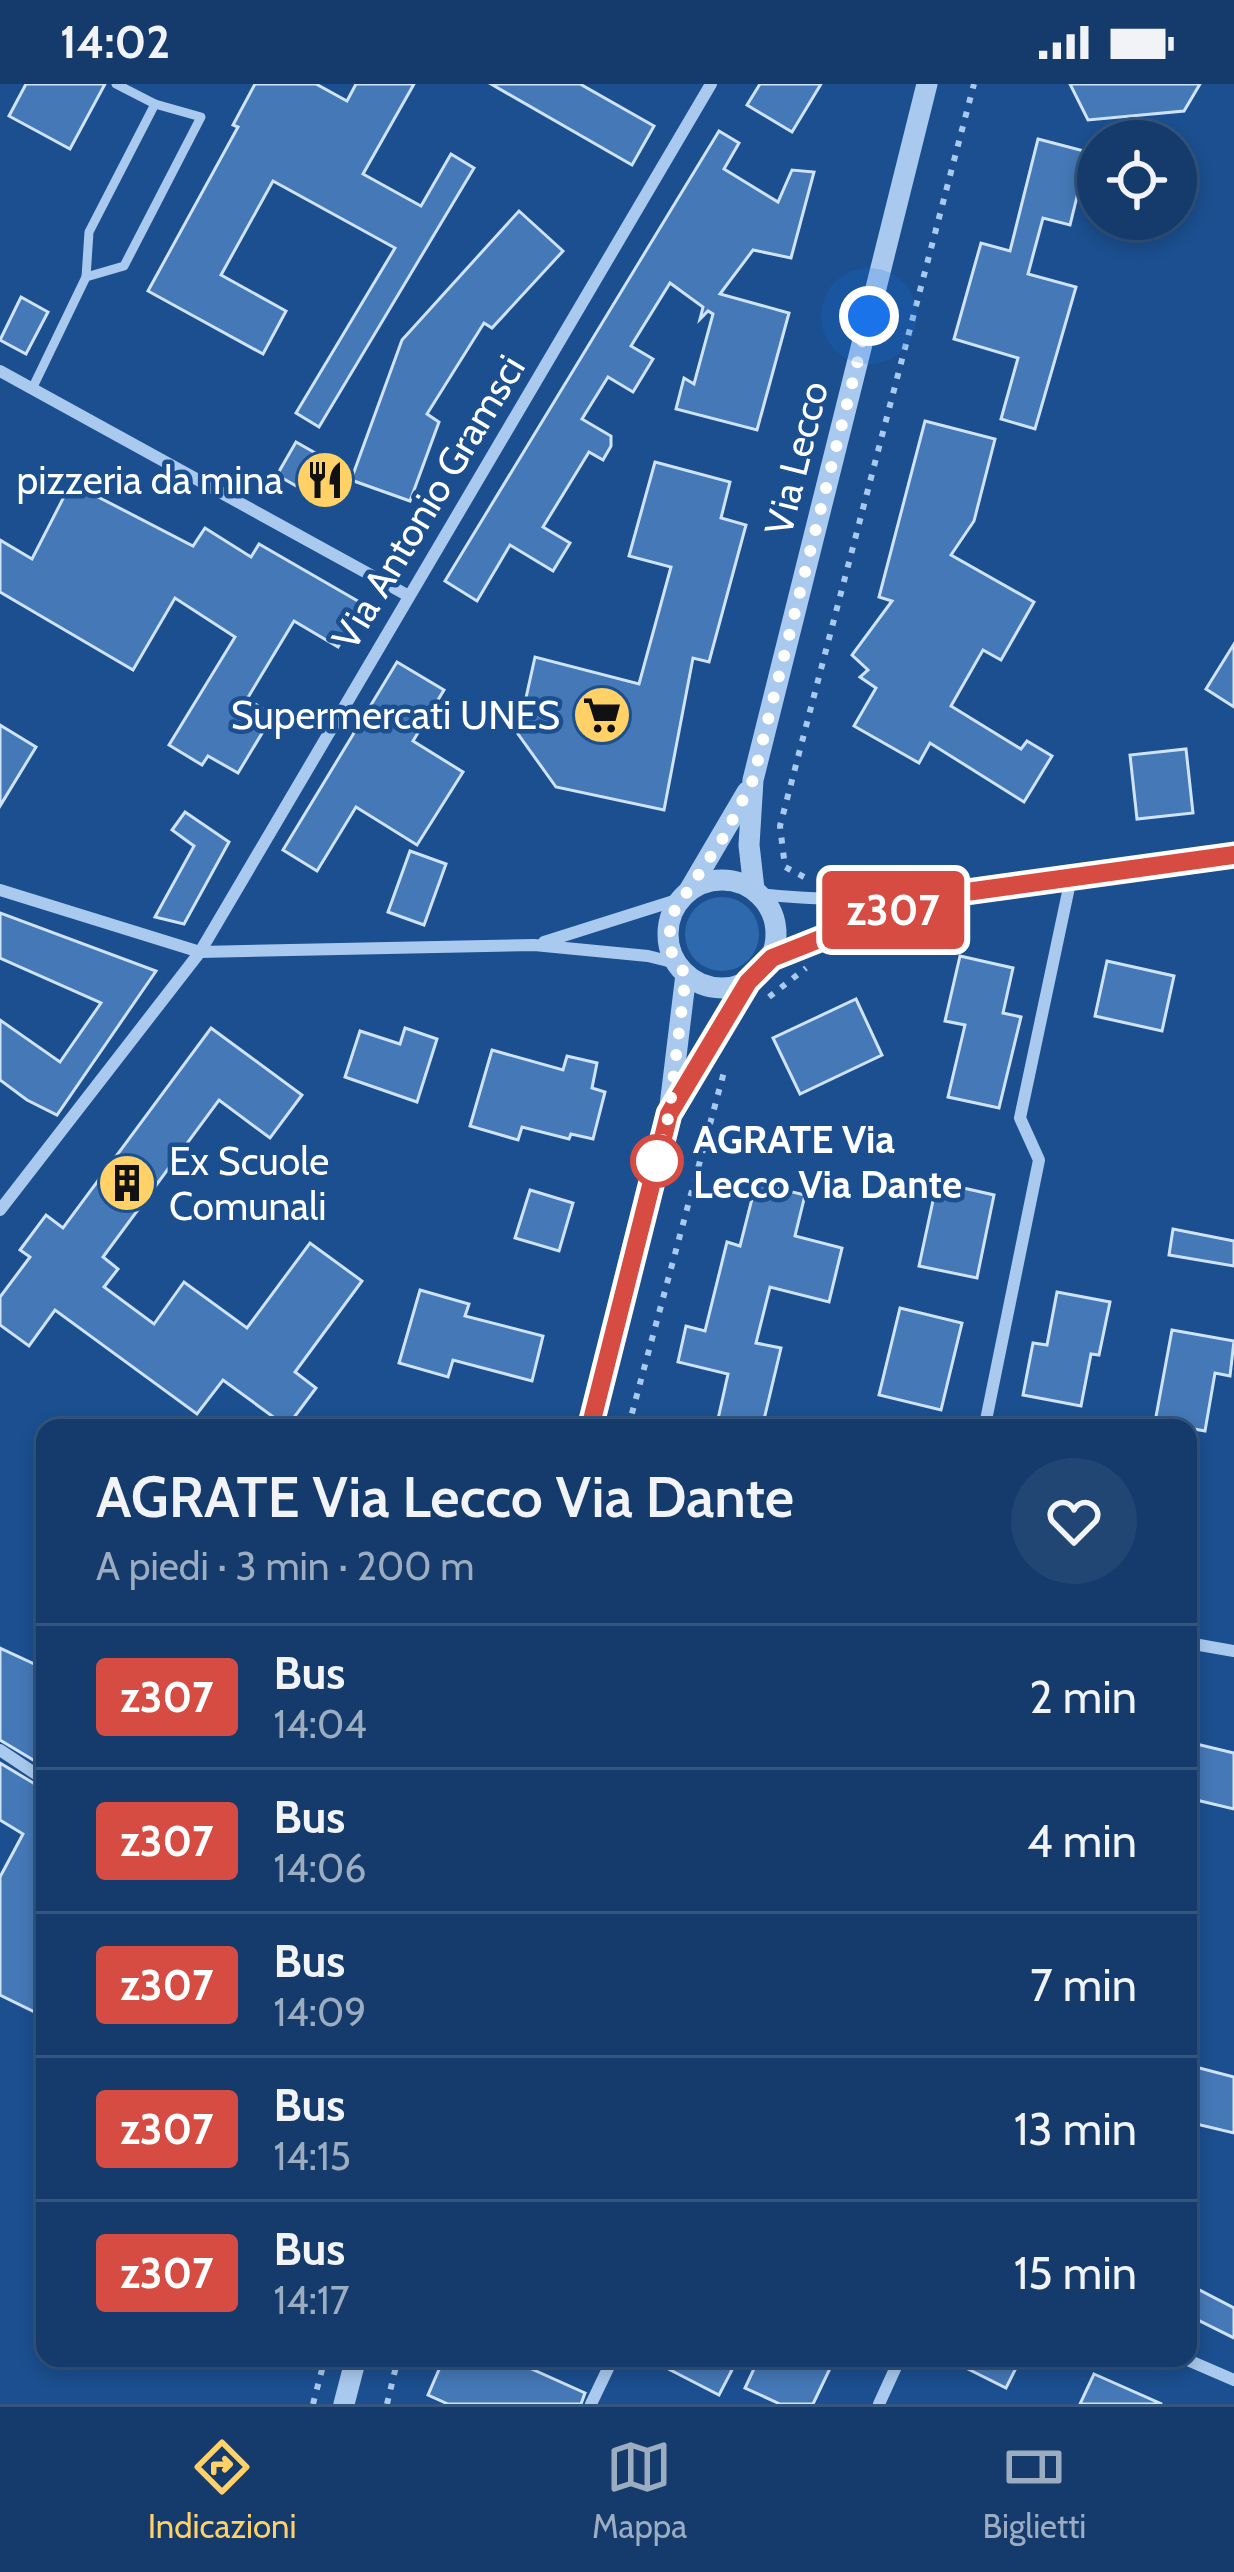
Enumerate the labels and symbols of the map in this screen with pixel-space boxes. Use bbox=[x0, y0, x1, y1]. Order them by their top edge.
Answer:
your location bbox=[839, 286, 899, 346]
street label: Via Antonio Gramsci bbox=[321, 346, 535, 658]
street label: Via Lecco bbox=[754, 376, 838, 540]
restaurant icon: pizzeria da mina bbox=[294, 449, 356, 511]
place label: pizzeria da mina bbox=[17, 456, 283, 504]
supermarket icon: Supermercati UNES bbox=[571, 684, 633, 746]
place label: Supermercati UNES bbox=[231, 691, 560, 739]
line badge: z307 bbox=[809, 871, 977, 949]
place label: AGRATE Via Lecco Via Dante bbox=[693, 1115, 962, 1208]
marker: AGRATE Via Lecco Via Dante bbox=[632, 1136, 682, 1186]
place label: Ex Scuole Comunali bbox=[169, 1137, 329, 1230]
building icon: Ex Scuole Comunali bbox=[96, 1152, 158, 1214]

